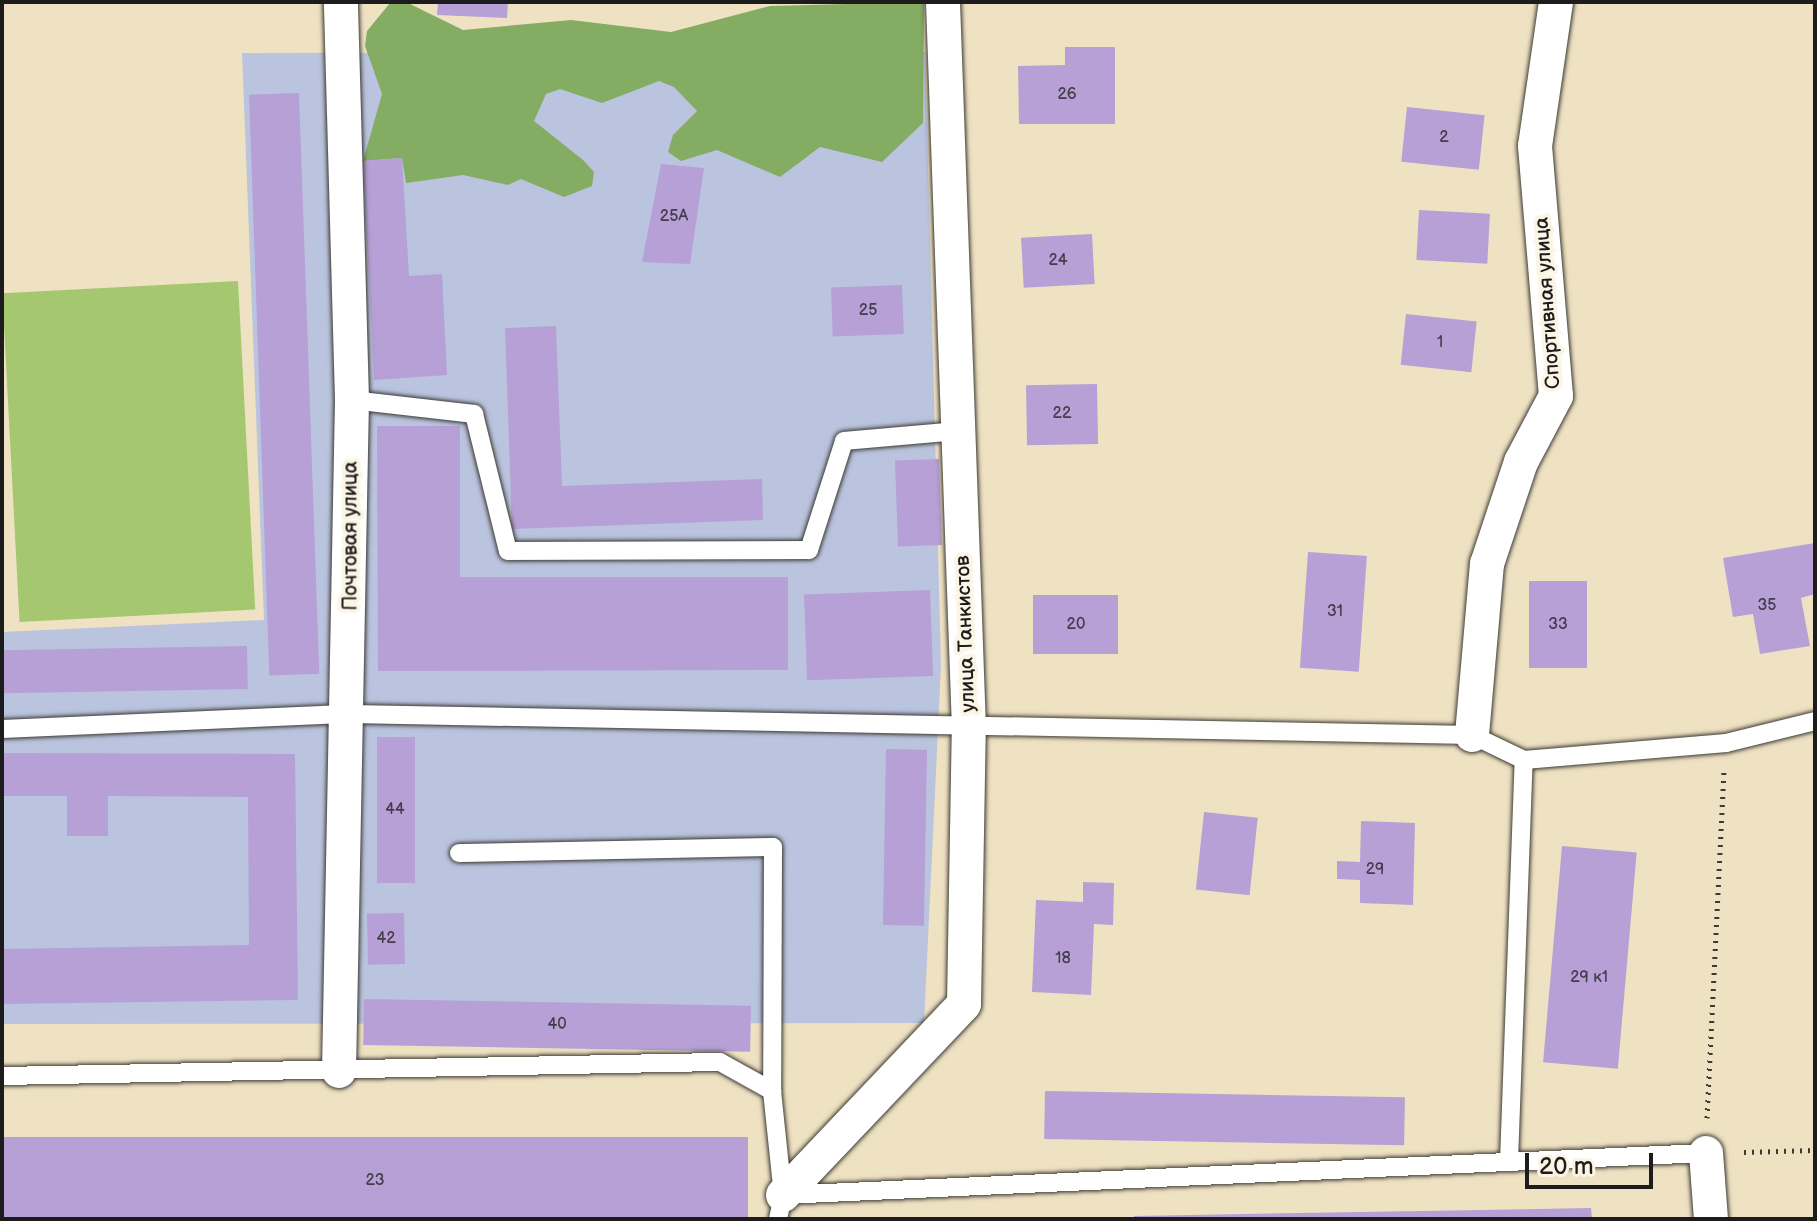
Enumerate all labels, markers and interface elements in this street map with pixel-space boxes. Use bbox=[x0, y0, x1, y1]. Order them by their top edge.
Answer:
house number: 26 bbox=[1057, 85, 1077, 105]
house number: 2 bbox=[1439, 128, 1449, 148]
house number: 25А bbox=[660, 207, 688, 227]
street label: Спортивная улица bbox=[1530, 216, 1566, 390]
house number: 24 bbox=[1049, 251, 1067, 271]
house number: 25 bbox=[859, 301, 877, 321]
house number: 1 bbox=[1437, 333, 1443, 353]
house number: 22 bbox=[1053, 404, 1071, 424]
street label: Почтовая улица bbox=[339, 461, 363, 611]
street label: улица Танкистов bbox=[951, 555, 981, 713]
house number: 35 bbox=[1757, 596, 1777, 616]
house number: 31 bbox=[1327, 602, 1343, 622]
house number: 20 bbox=[1067, 615, 1085, 635]
house number: 33 bbox=[1548, 615, 1568, 635]
house number: 44 bbox=[385, 800, 405, 820]
house number: 29 bbox=[1366, 860, 1384, 880]
house number: 42 bbox=[376, 929, 396, 949]
house number: 18 bbox=[1055, 949, 1071, 969]
house number: 29 к1 bbox=[1570, 968, 1608, 988]
house number: 40 bbox=[547, 1015, 567, 1035]
scale bar bbox=[1529, 1137, 1657, 1187]
text: 20 m bbox=[1539, 1152, 1594, 1181]
house number: 23 bbox=[366, 1171, 384, 1191]

